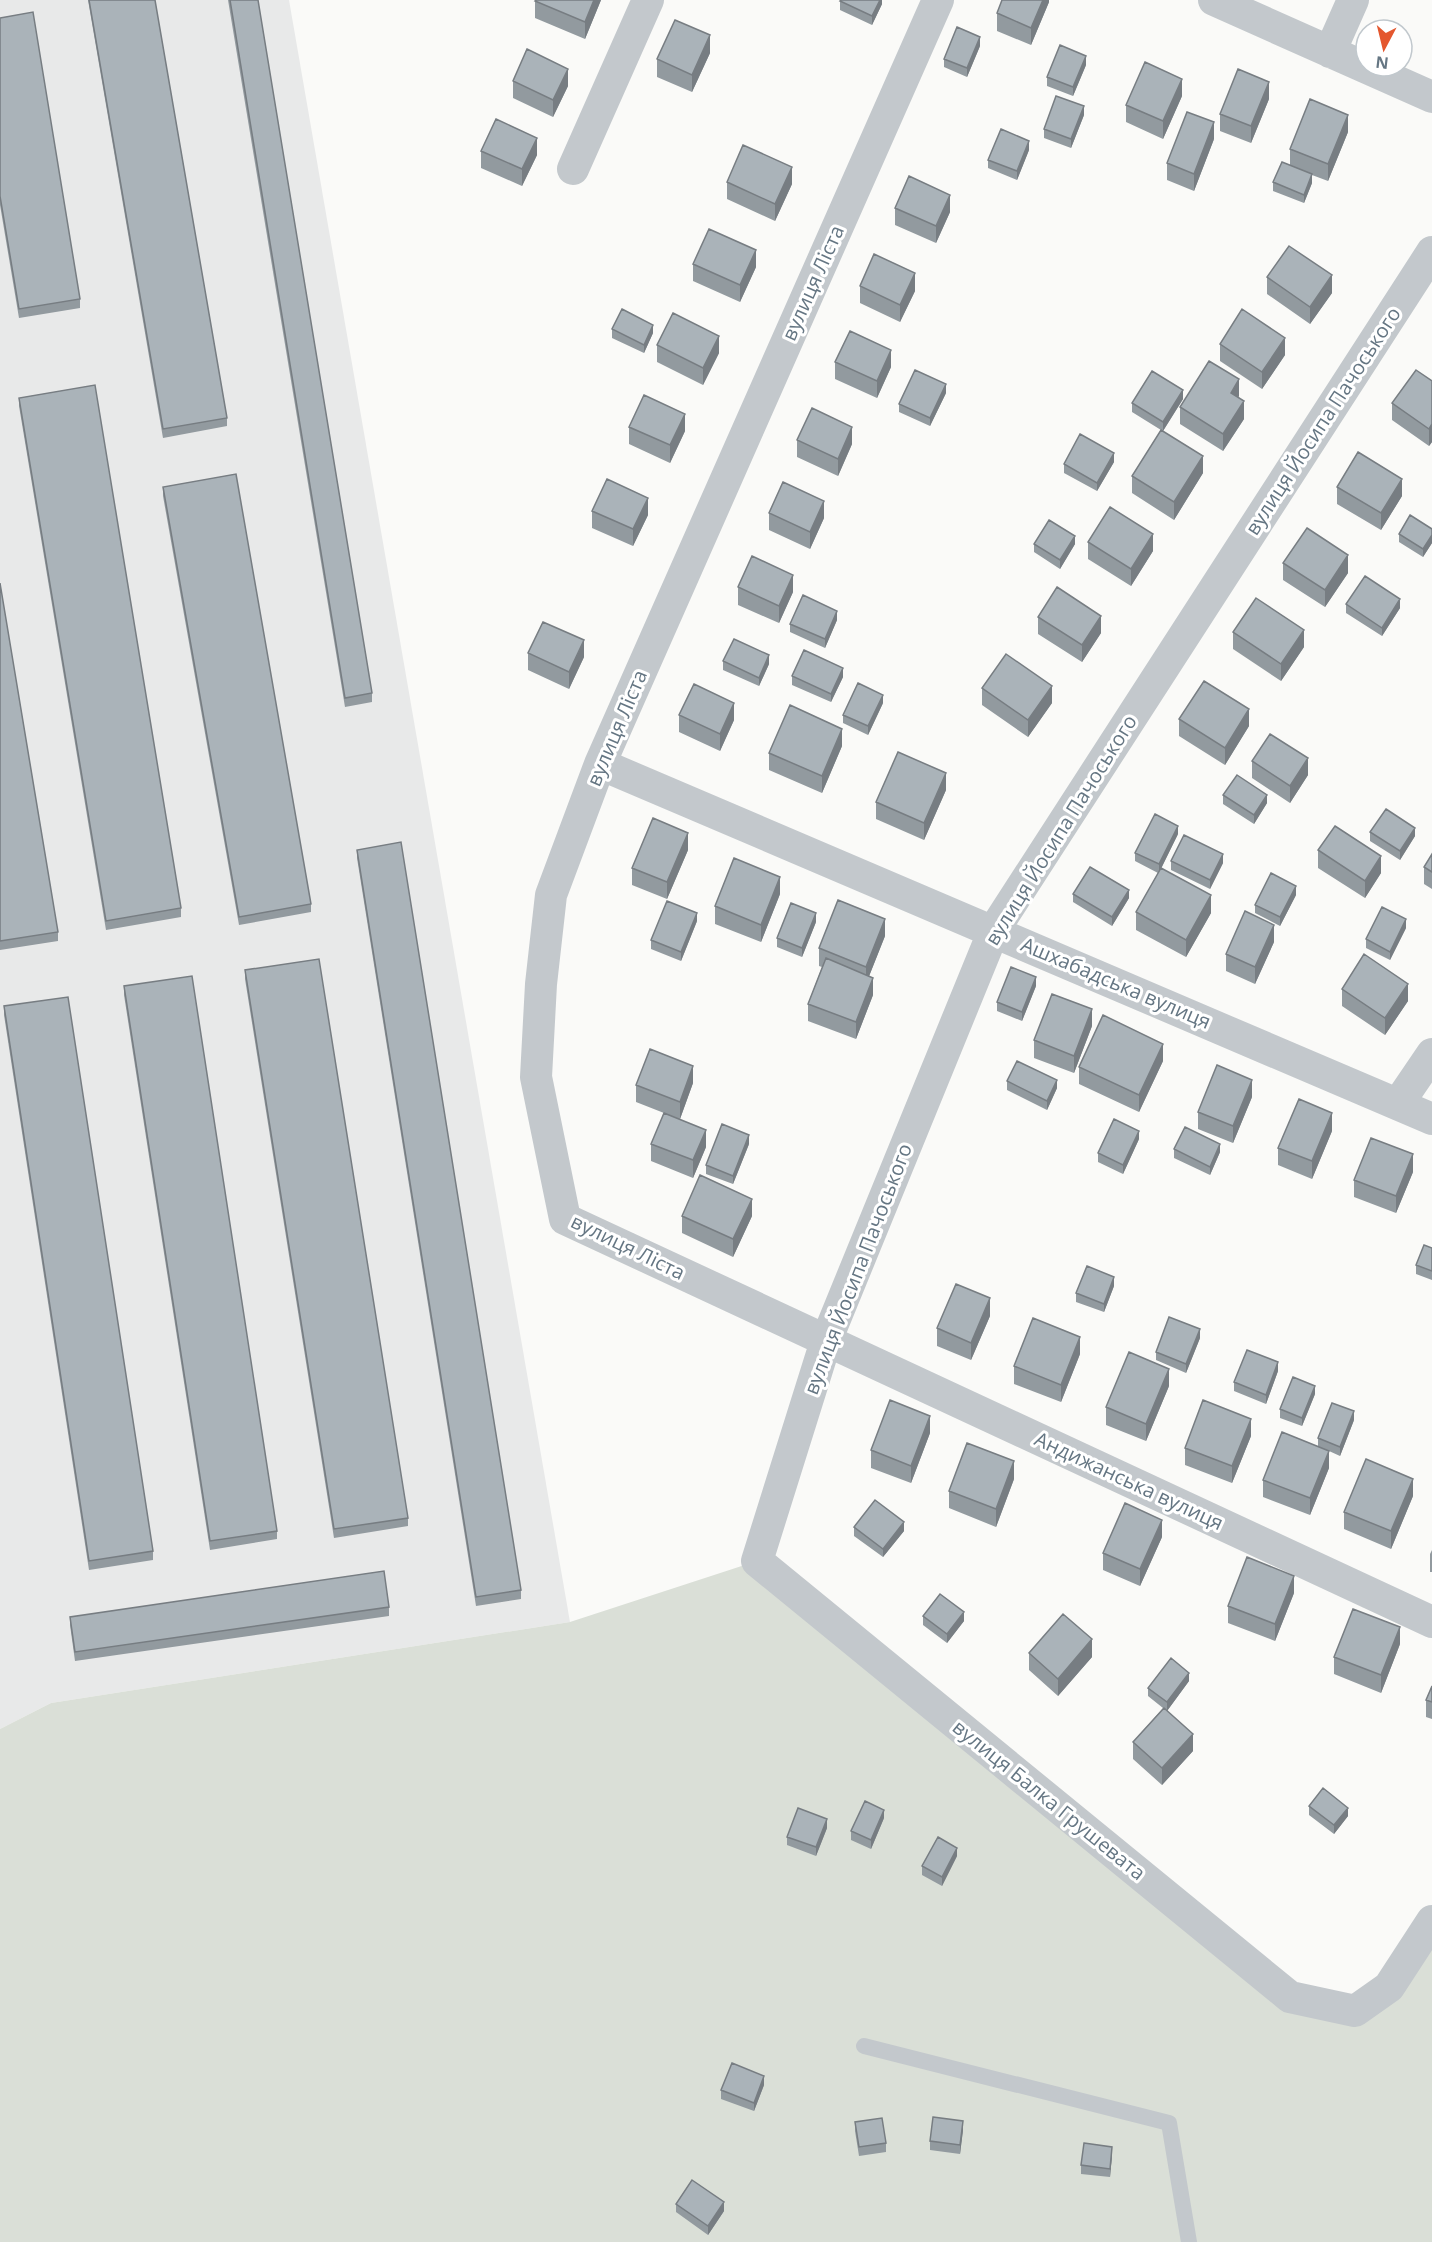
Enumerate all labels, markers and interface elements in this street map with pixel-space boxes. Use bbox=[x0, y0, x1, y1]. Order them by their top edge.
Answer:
north arrow bbox=[1354, 18, 1414, 78]
text: N bbox=[1374, 51, 1390, 75]
street label: вулиця Ліста bbox=[775, 221, 850, 345]
street label: вулиця Йосипа Пачоського bbox=[1239, 301, 1407, 540]
street label: вулиця Ліста bbox=[580, 666, 653, 790]
street label: вулиця Йосипа Пачоського bbox=[978, 709, 1143, 950]
street label: Ашхабадська вулиця bbox=[1017, 930, 1215, 1035]
street label: вулиця Йосипа Пачоського bbox=[797, 1139, 918, 1398]
street label: вулиця Ліста bbox=[567, 1207, 690, 1286]
street label: Андижанська вулиця bbox=[1030, 1425, 1228, 1536]
street label: вулиця Балка Грушевата bbox=[947, 1713, 1151, 1886]

